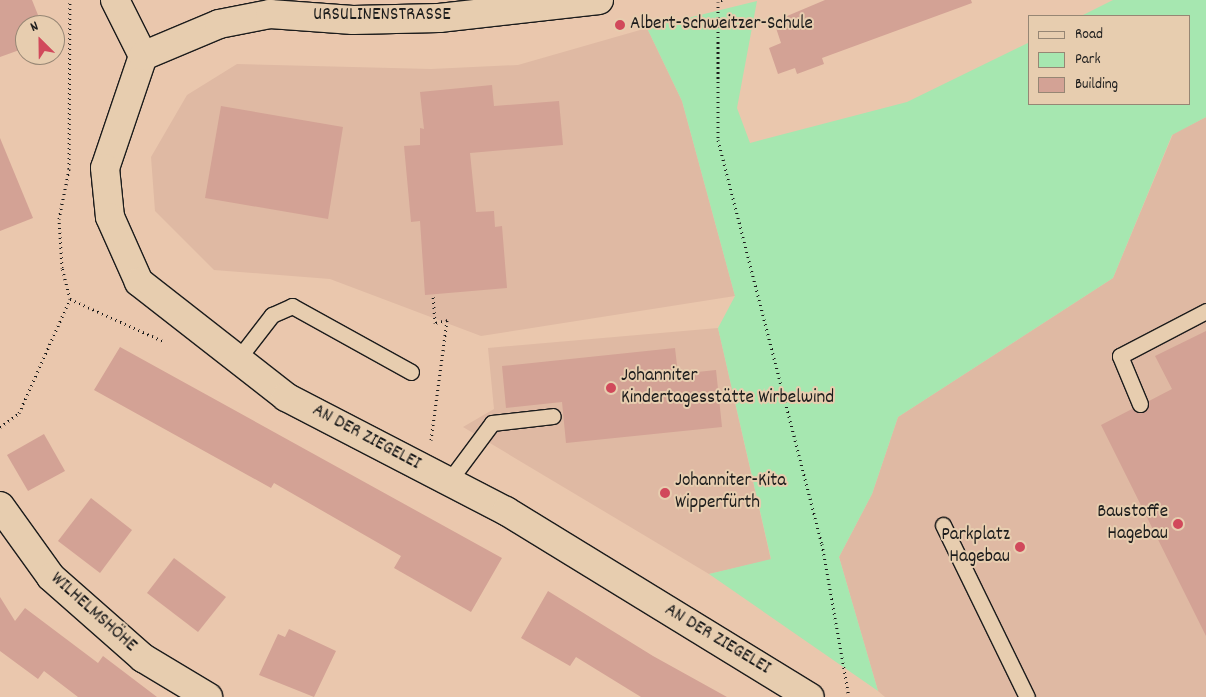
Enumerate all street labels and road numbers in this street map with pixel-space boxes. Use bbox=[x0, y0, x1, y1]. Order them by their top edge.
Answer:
street label: URSULINENSTRASSE bbox=[313, 5, 451, 27]
street label: AN DER ZIEGELEI bbox=[308, 400, 424, 476]
street label: WILHELMSHÖHE bbox=[45, 568, 141, 658]
street label: AN DER ZIEGELEI bbox=[660, 599, 774, 681]

